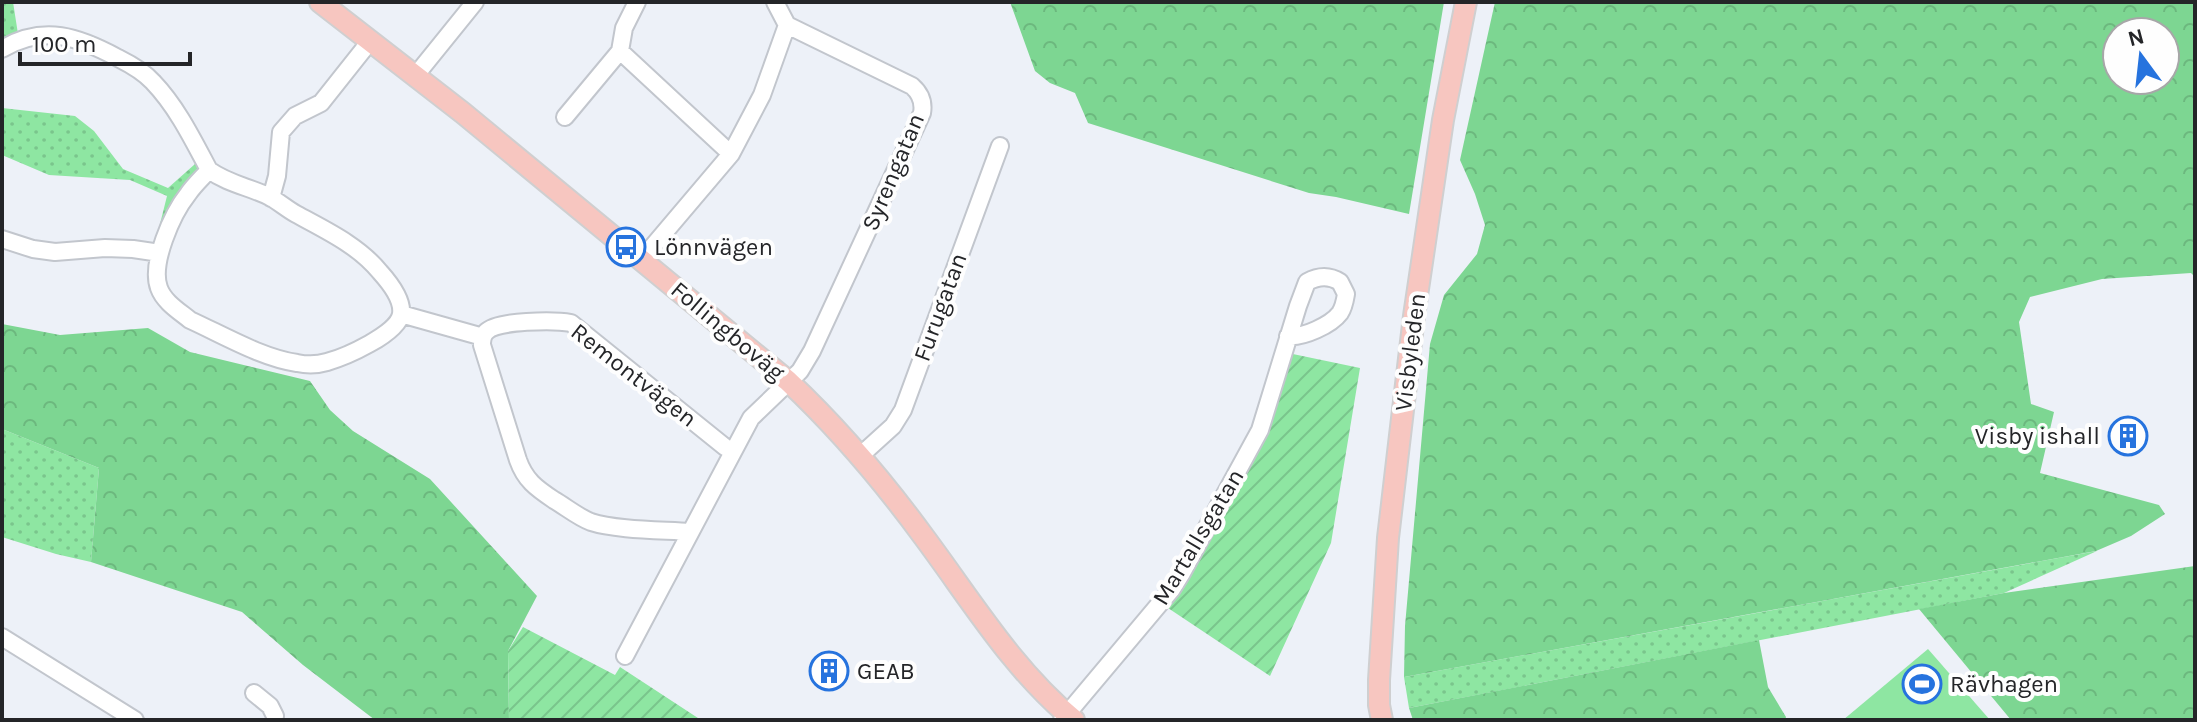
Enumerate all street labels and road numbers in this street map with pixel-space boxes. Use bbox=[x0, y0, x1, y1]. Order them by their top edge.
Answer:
street label: Syrengatan bbox=[856, 109, 930, 235]
street label: Furugatan bbox=[907, 249, 973, 365]
street label: Follingboväg bbox=[665, 275, 791, 387]
street label: Visbyleden bbox=[1389, 291, 1431, 413]
street label: Remontvägen bbox=[566, 317, 702, 433]
street label: Martallsgatan bbox=[1146, 464, 1250, 610]

